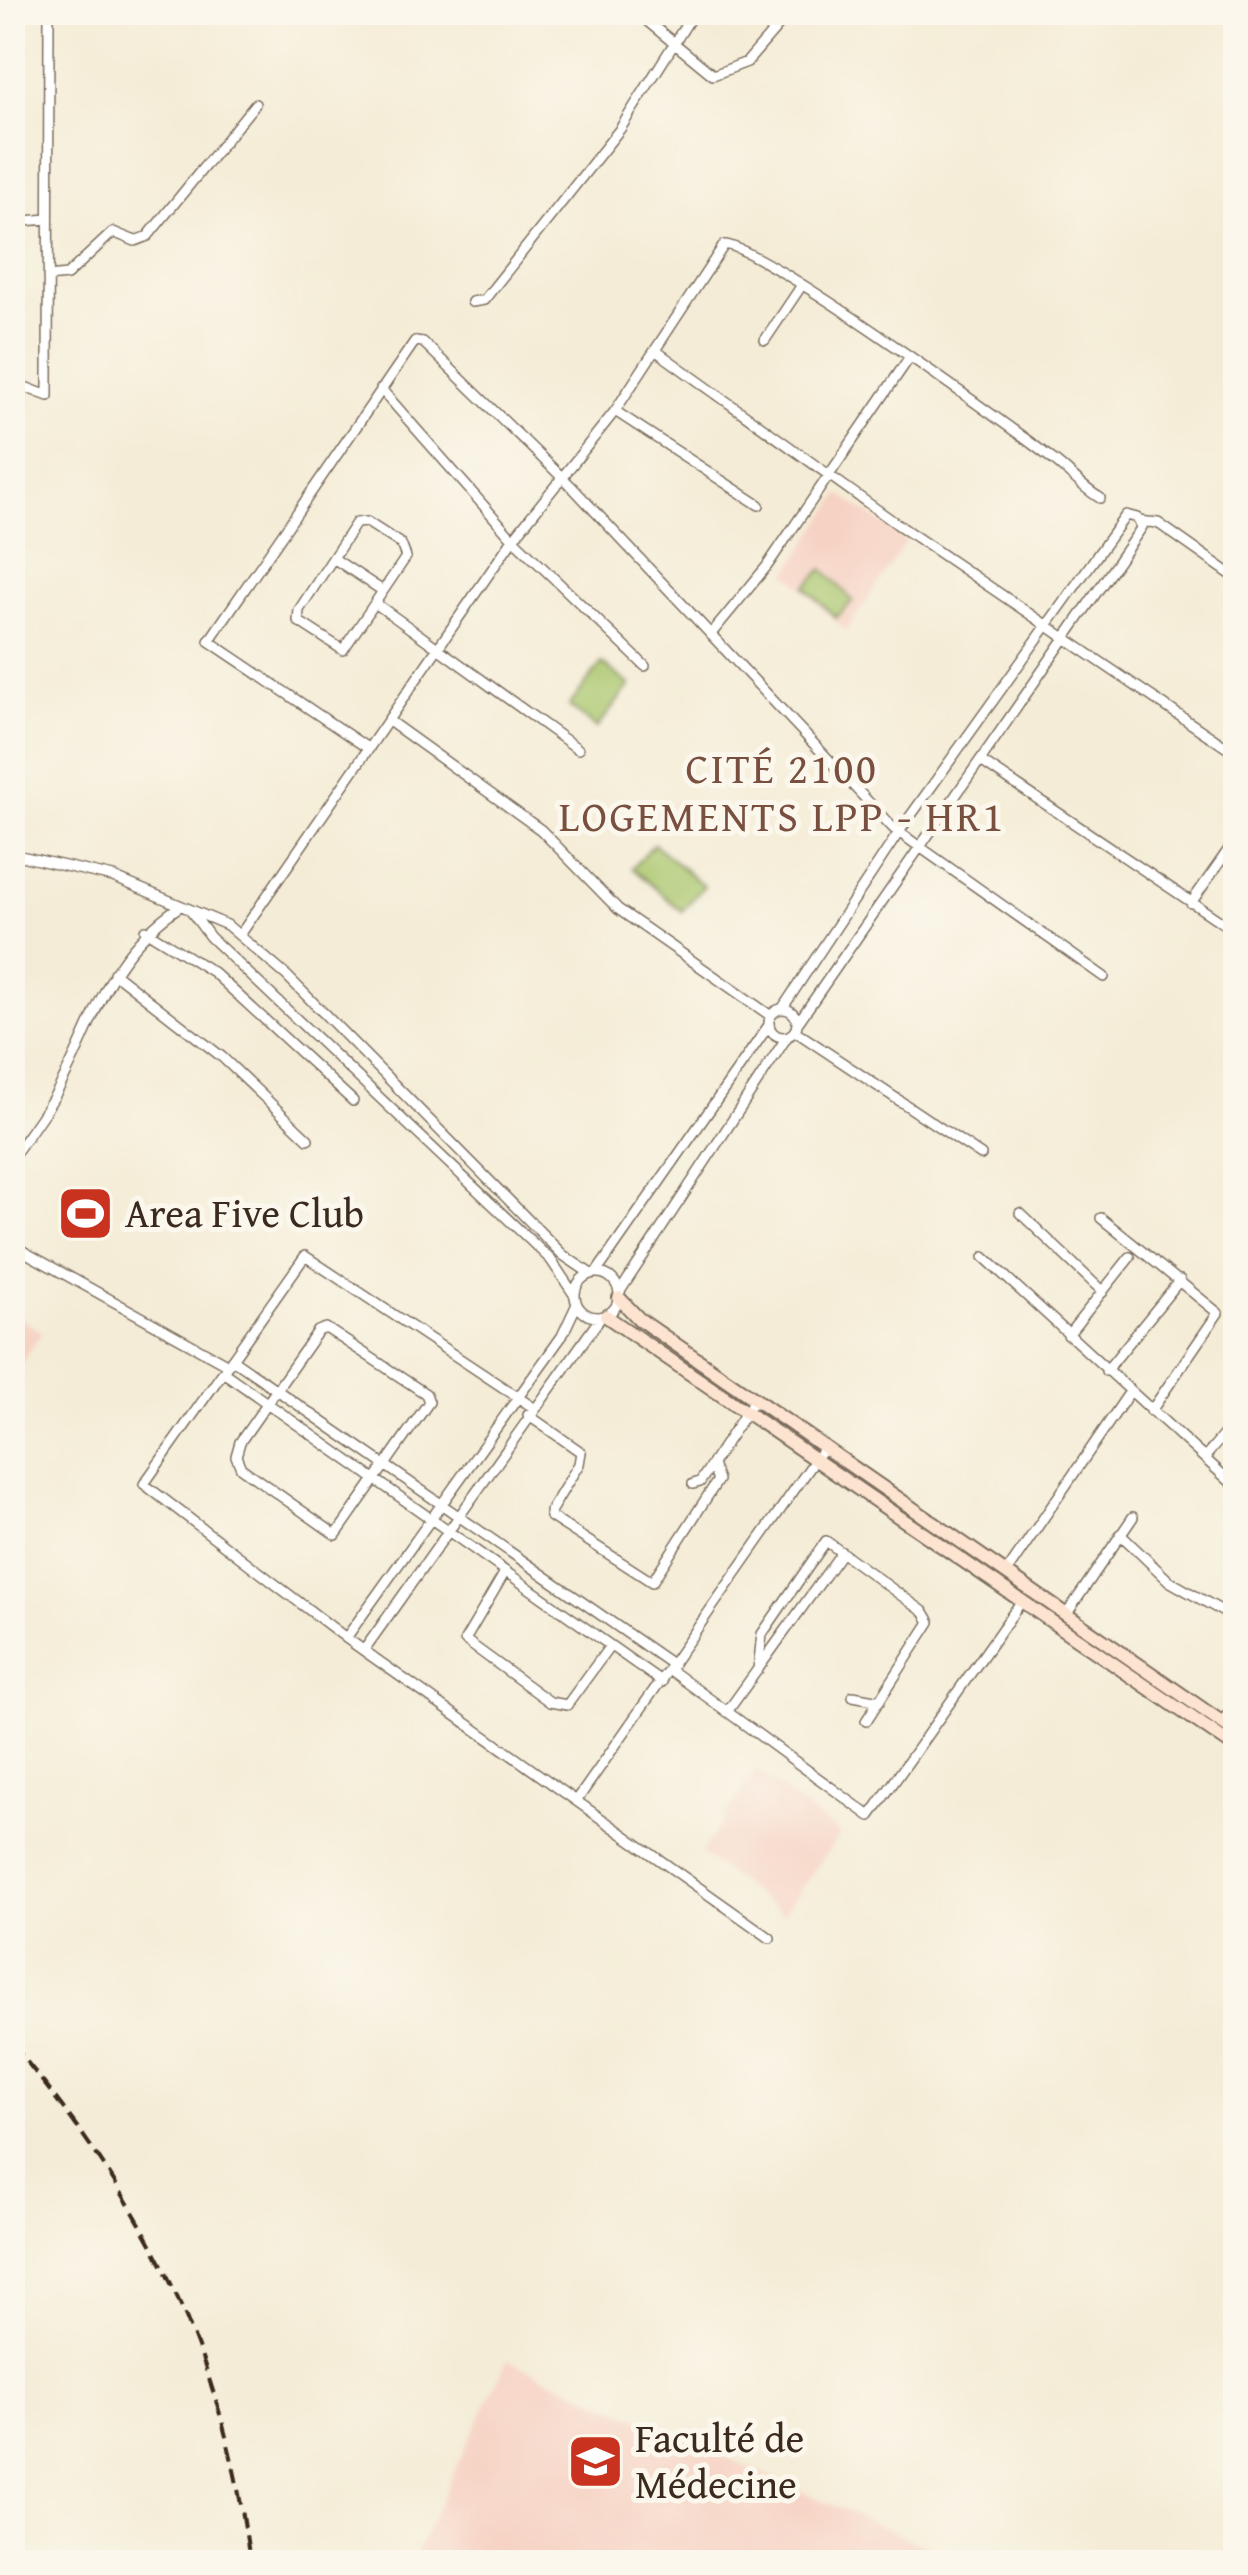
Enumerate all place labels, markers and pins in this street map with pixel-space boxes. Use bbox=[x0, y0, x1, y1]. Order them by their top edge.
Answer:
sports icon: Area Five Club bbox=[56, 1183, 116, 1243]
place label: Area Five Club bbox=[125, 1183, 364, 1242]
place label: Faculté de Médecine bbox=[635, 2408, 804, 2513]
school or university icon: Faculté de Médecine bbox=[566, 2431, 626, 2491]

